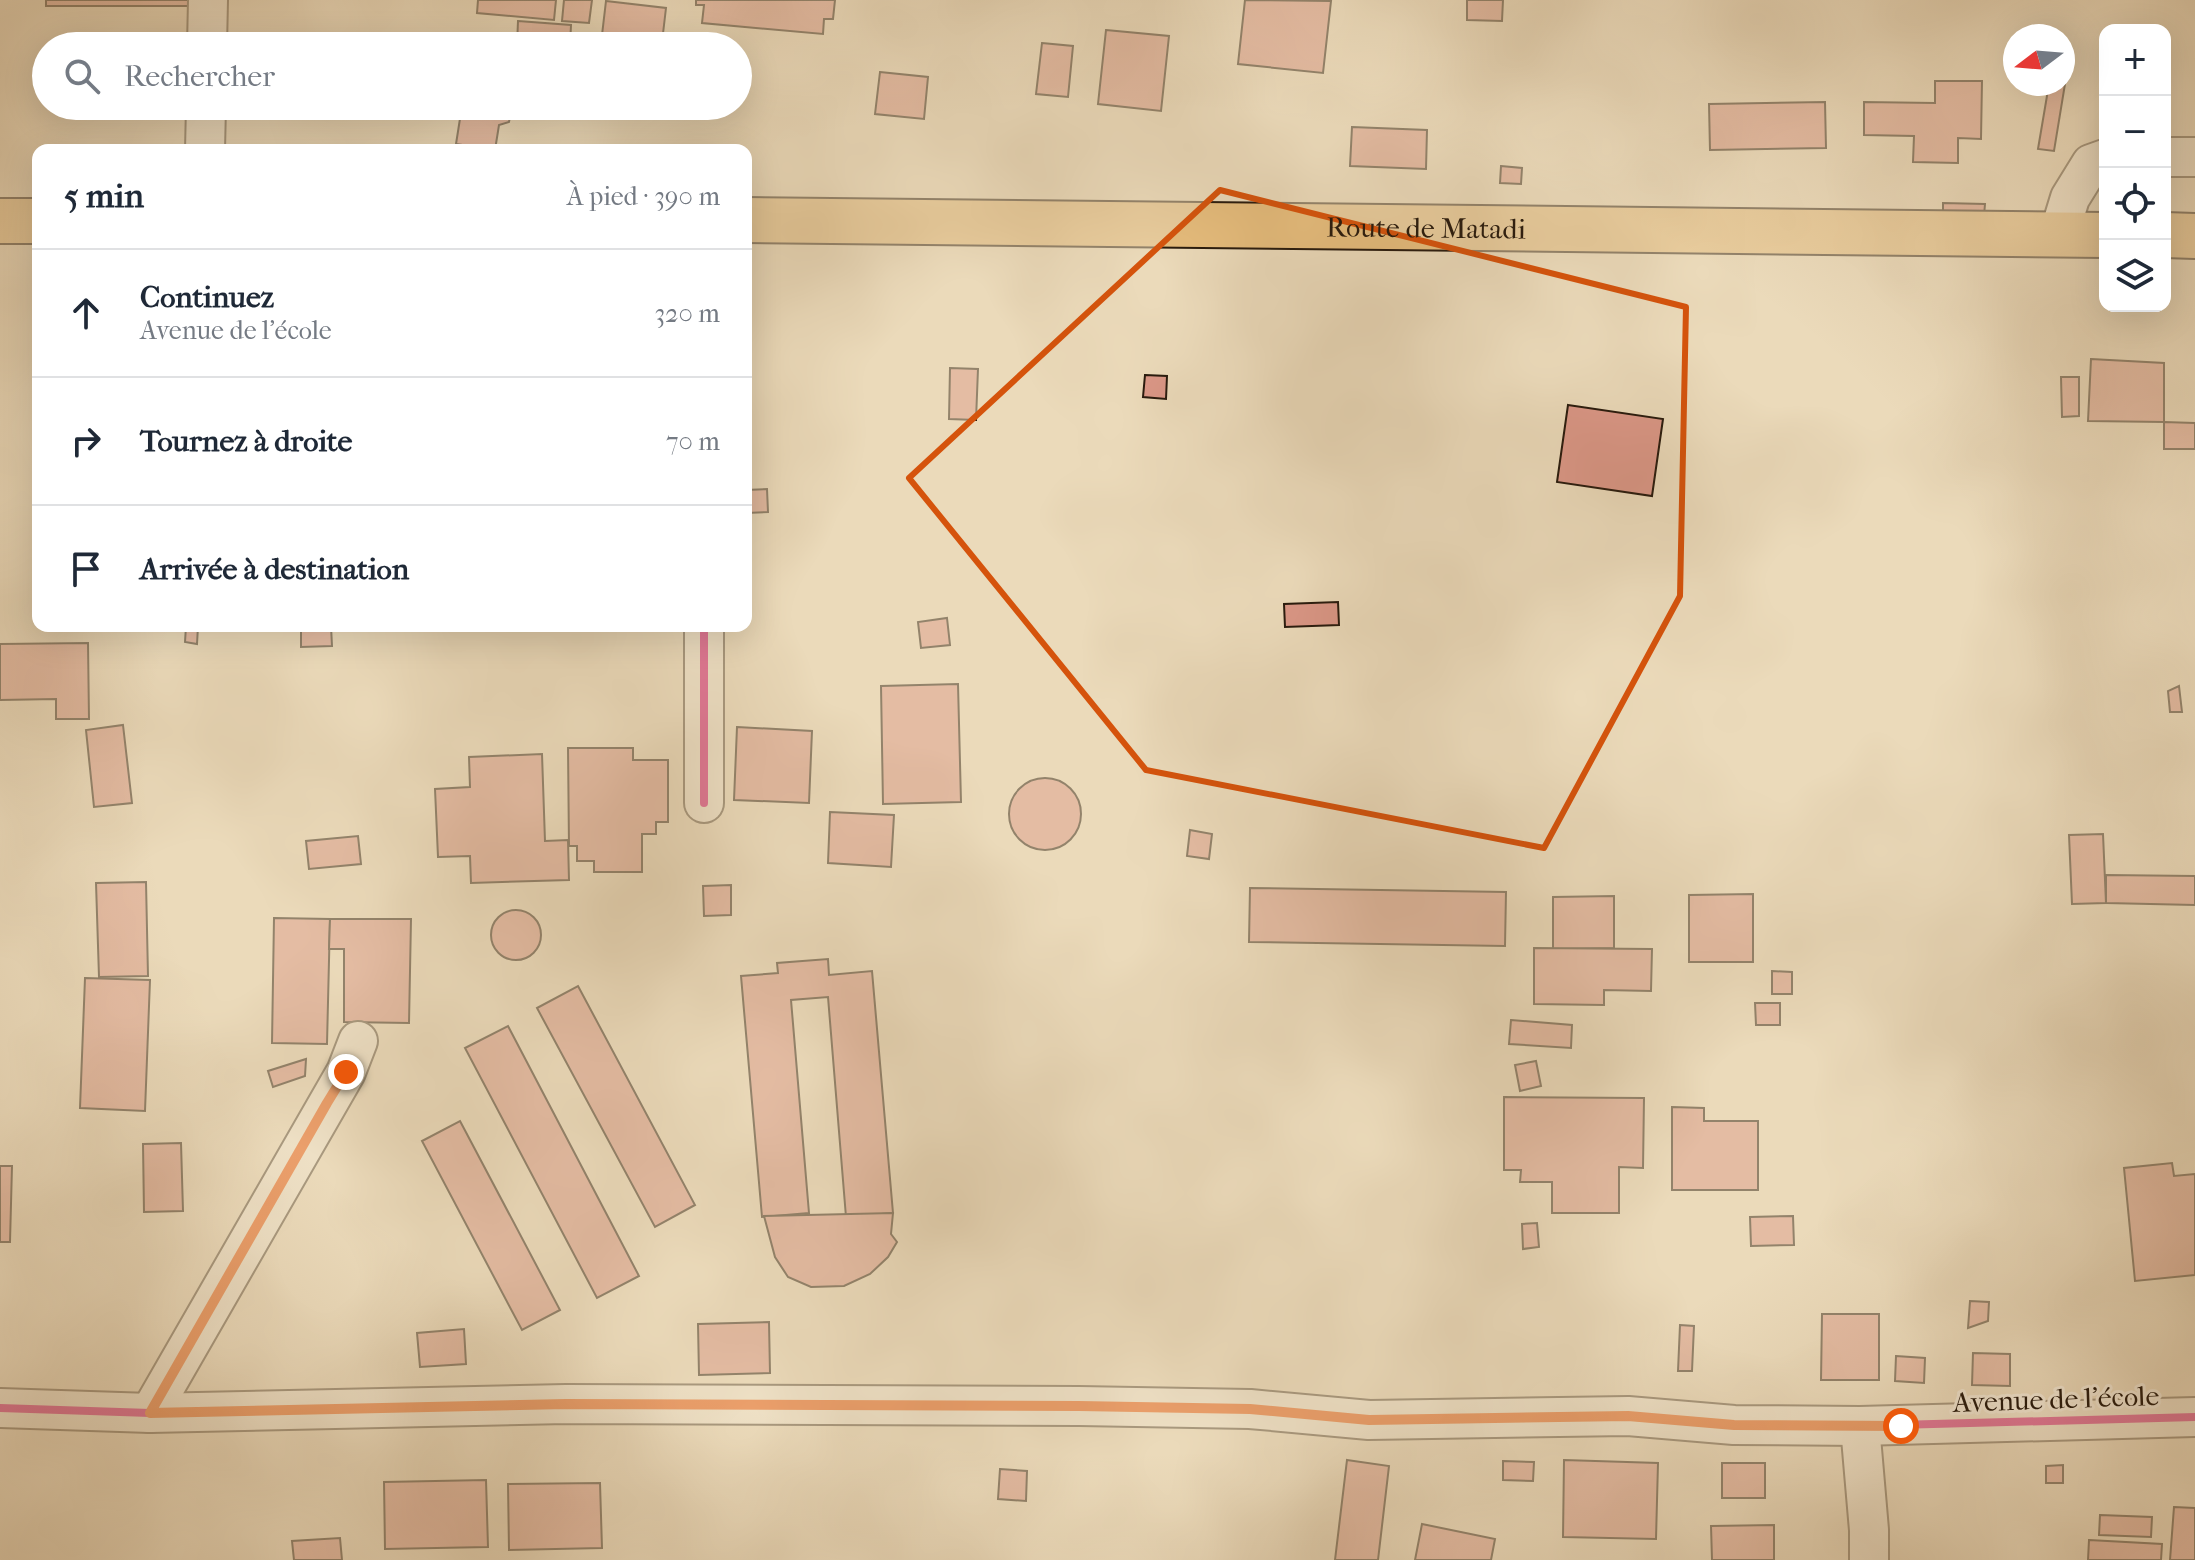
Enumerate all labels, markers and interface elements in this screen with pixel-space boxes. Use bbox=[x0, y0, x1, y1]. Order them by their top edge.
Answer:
north arrow bbox=[2003, 24, 2075, 96]
map controls bbox=[2099, 24, 2171, 312]
button: + bbox=[2099, 24, 2171, 96]
search box bbox=[32, 32, 752, 120]
icon: search bbox=[60, 54, 104, 98]
text: Rechercher bbox=[124, 59, 275, 94]
button: − bbox=[2099, 96, 2171, 168]
button: locate bbox=[2099, 168, 2171, 240]
text: 5 min bbox=[64, 176, 144, 216]
text: À pied · 390 m bbox=[567, 181, 720, 212]
street label: Route de Matadi bbox=[1326, 210, 1526, 245]
button: layers bbox=[2099, 240, 2171, 312]
text: Continuez bbox=[140, 280, 274, 315]
icon: ahead bbox=[64, 291, 108, 335]
text: 320 m bbox=[654, 298, 720, 329]
text: Avenue de l'école bbox=[140, 315, 332, 346]
icon: right bbox=[64, 419, 108, 463]
text: Tournez à droite bbox=[140, 424, 352, 459]
text: 70 m bbox=[666, 426, 720, 457]
icon: arrive bbox=[64, 547, 108, 591]
text: Arrivée à destination bbox=[140, 552, 409, 587]
route end bbox=[328, 1054, 364, 1090]
street label: Avenue de l'école bbox=[1951, 1379, 2160, 1419]
route start bbox=[1883, 1408, 1919, 1444]

